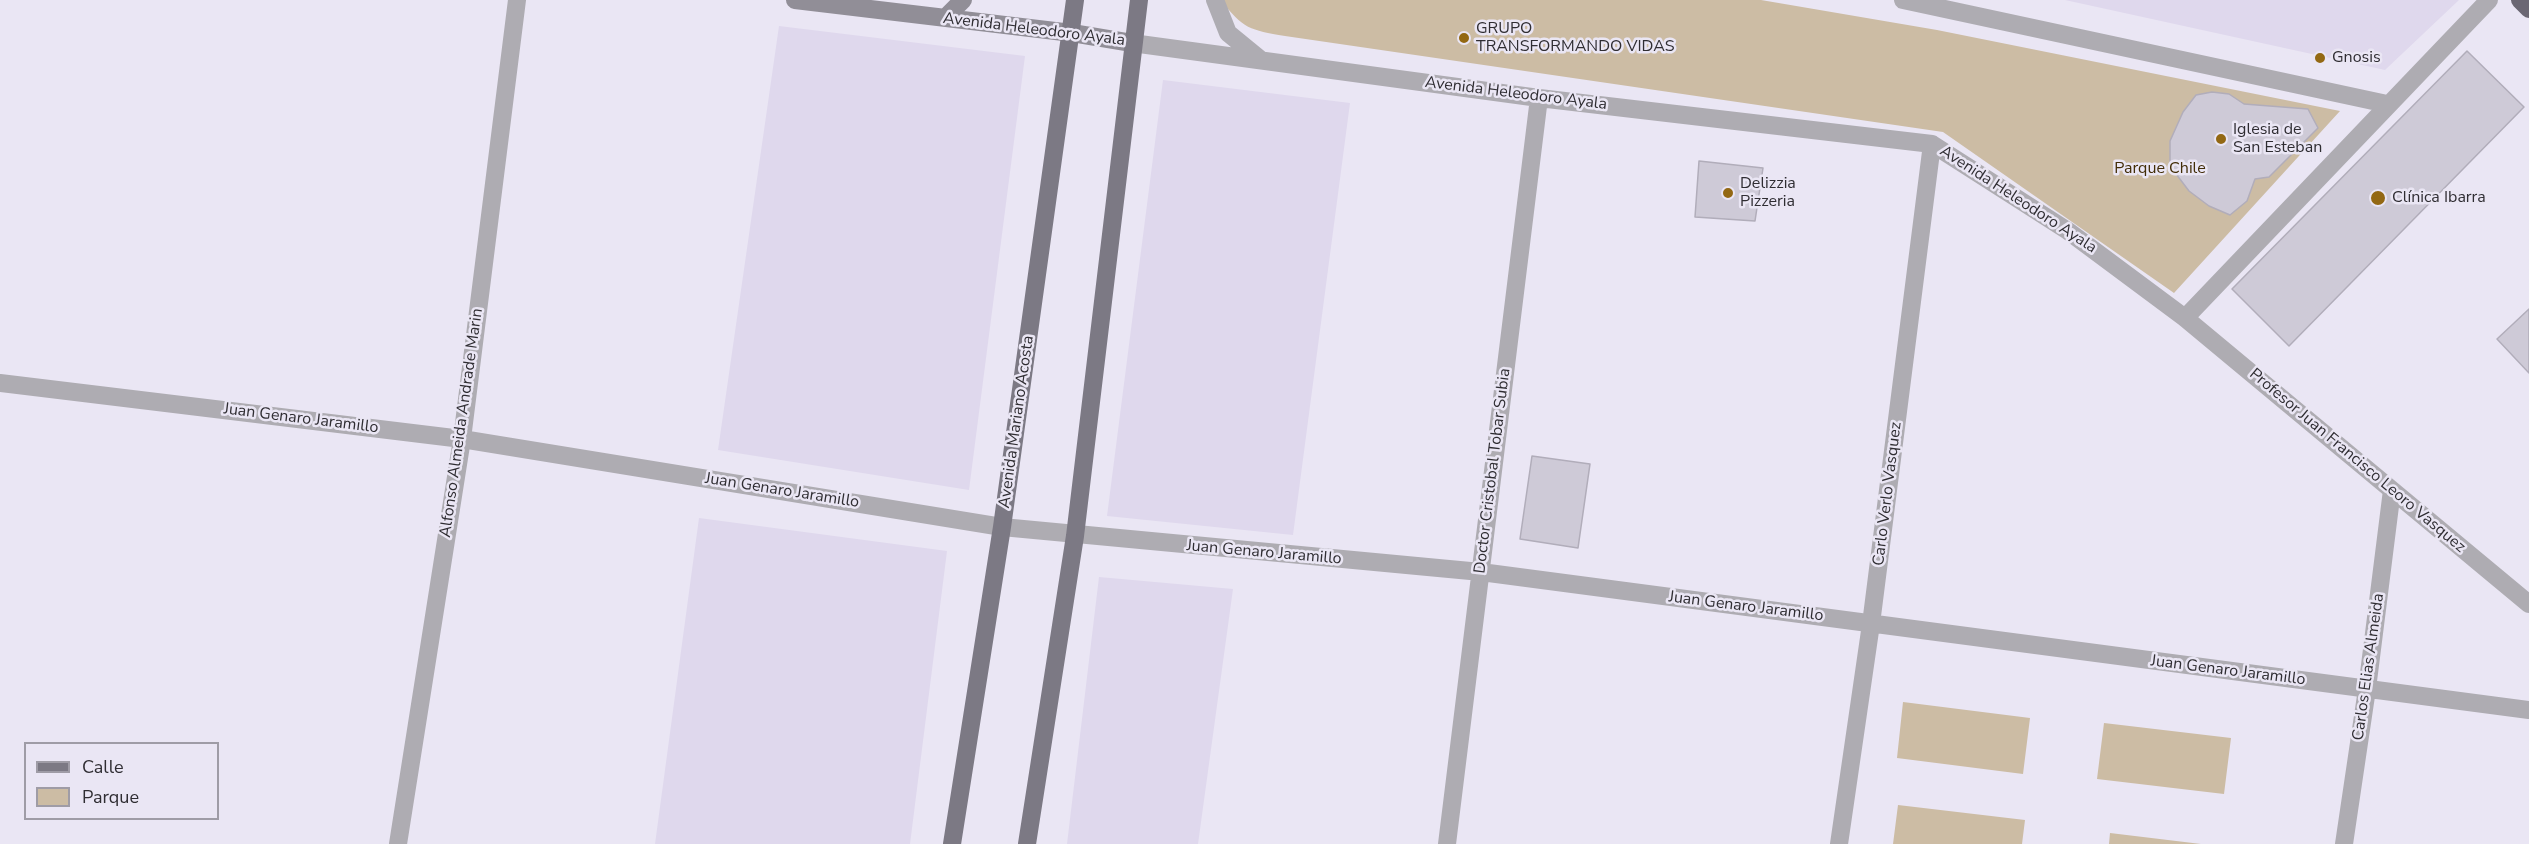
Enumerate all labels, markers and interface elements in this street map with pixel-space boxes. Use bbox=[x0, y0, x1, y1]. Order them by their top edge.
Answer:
street label: Avenida Heleodoro Ayala bbox=[942, 9, 1126, 51]
place label: GRUPO TRANSFORMANDO VIDAS bbox=[1476, 19, 1675, 57]
marker: GRUPO TRANSFORMANDO VIDAS bbox=[1457, 31, 1471, 45]
place label: Gnosis bbox=[2332, 48, 2381, 68]
marker: Gnosis bbox=[2313, 51, 2327, 65]
street label: Avenida Heleodoro Ayala bbox=[1424, 73, 1608, 115]
place label: Iglesia de San Esteban bbox=[2233, 120, 2322, 158]
marker: Iglesia de San Esteban bbox=[2214, 132, 2228, 146]
street label: Avenida Heleodoro Ayala bbox=[1936, 142, 2100, 258]
park label: Parque Chile bbox=[2114, 159, 2206, 179]
place label: Delizzia Pizzeria bbox=[1740, 174, 1796, 212]
marker: Delizzia Pizzeria bbox=[1721, 186, 1735, 200]
place label: Clínica Ibarra bbox=[2392, 188, 2486, 208]
marker: Clínica Ibarra bbox=[2369, 189, 2387, 207]
street label: Alfonso Almeida Andrade Marin bbox=[436, 307, 488, 539]
street label: Avenida Mariano Acosta bbox=[995, 334, 1039, 510]
street label: Profesor Juan Francisco Leoro Vasquez bbox=[2245, 365, 2469, 557]
street label: Doctor Cristobal Tobar Subia bbox=[1471, 367, 1515, 575]
street label: Juan Genaro Jaramillo bbox=[223, 400, 379, 438]
street label: Carlo Verlo Vasquez bbox=[1870, 421, 1906, 567]
street label: Juan Genaro Jaramillo bbox=[704, 469, 860, 513]
street label: Juan Genaro Jaramillo bbox=[1186, 537, 1342, 569]
street label: Juan Genaro Jaramillo bbox=[1668, 588, 1824, 626]
street label: Carlos Elias Almeida bbox=[2349, 592, 2389, 742]
street label: Juan Genaro Jaramillo bbox=[2150, 652, 2306, 690]
legend bbox=[24, 742, 219, 820]
text: Calle bbox=[82, 755, 124, 779]
text: Parque bbox=[82, 785, 139, 809]

